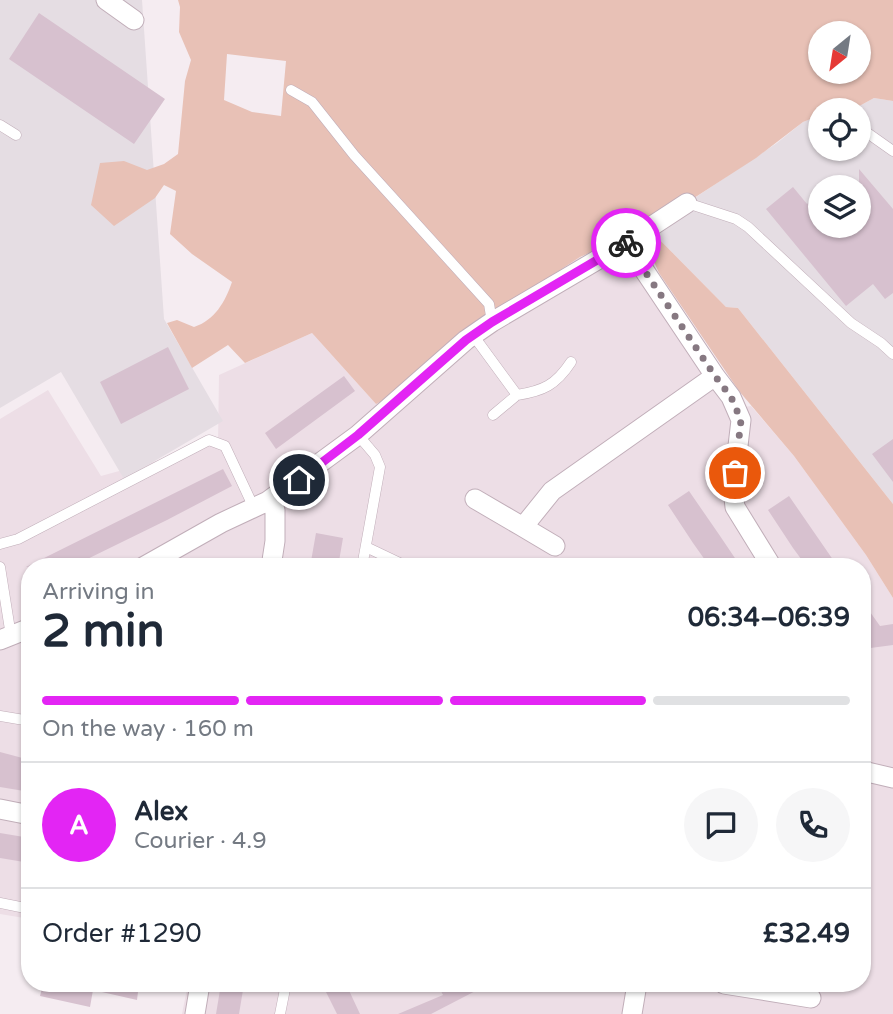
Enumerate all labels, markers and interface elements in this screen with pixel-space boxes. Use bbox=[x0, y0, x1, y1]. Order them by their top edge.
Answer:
north arrow bbox=[808, 21, 872, 84]
map controls bbox=[808, 21, 871, 238]
button: locate bbox=[808, 98, 871, 161]
button: layers bbox=[808, 175, 871, 238]
courier bbox=[591, 208, 661, 278]
icon: bike bbox=[607, 224, 645, 262]
pin bbox=[705, 443, 765, 503]
pin bbox=[269, 450, 329, 510]
icon: bag bbox=[716, 454, 754, 492]
icon: home bbox=[280, 461, 318, 499]
text: Arriving in bbox=[42, 578, 155, 606]
text: 06:34–06:39 bbox=[688, 602, 850, 633]
text: 2 min bbox=[42, 604, 165, 659]
text: On the way · 160 m bbox=[42, 715, 254, 743]
button: chat bbox=[684, 788, 758, 862]
button: phone bbox=[776, 788, 850, 862]
text: Alex bbox=[134, 796, 188, 827]
text: A bbox=[69, 810, 89, 841]
text: Courier · 4.9 bbox=[134, 827, 267, 855]
text: Order #1290 bbox=[42, 918, 202, 949]
text: £32.49 bbox=[763, 918, 850, 949]

